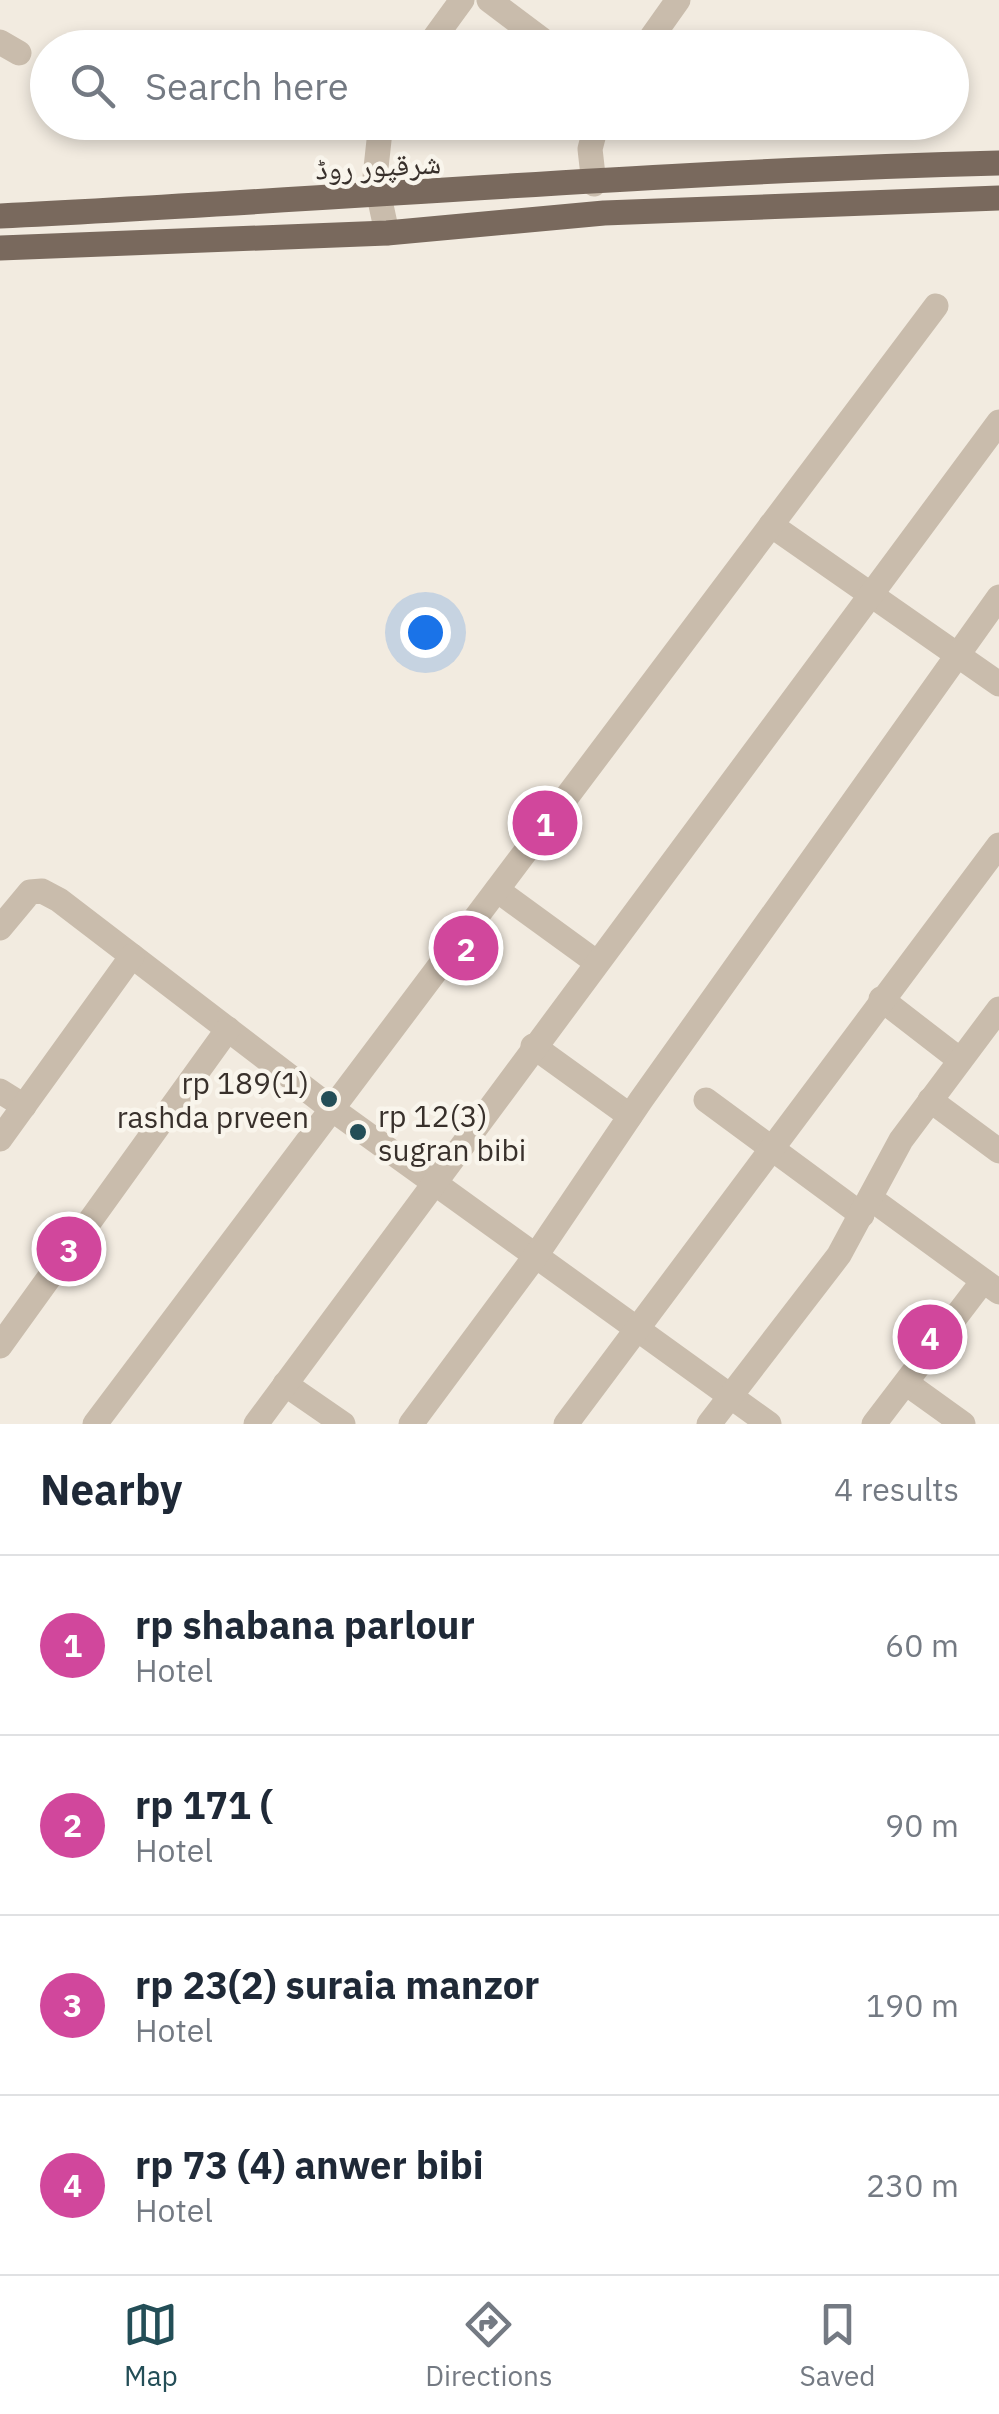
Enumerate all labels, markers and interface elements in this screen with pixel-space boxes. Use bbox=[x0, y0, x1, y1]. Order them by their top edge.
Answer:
search box bbox=[30, 30, 969, 140]
icon: search bbox=[65, 58, 120, 113]
text: Search here bbox=[145, 61, 349, 110]
street label: شرقپور روڈ bbox=[314, 142, 442, 188]
your location bbox=[400, 607, 451, 658]
pin: 1 bbox=[512, 786, 578, 860]
pin: 2 bbox=[434, 910, 498, 986]
place label: rp 189(1) rashda prveen bbox=[117, 1063, 309, 1136]
marker: rp 189(1) rashda prveen bbox=[318, 1088, 340, 1110]
place label: rp 12(3) sugran bibi bbox=[378, 1096, 526, 1169]
marker: rp 12(3) sugran bibi bbox=[347, 1121, 369, 1143]
pin: 3 bbox=[36, 1212, 102, 1286]
pin: 4 bbox=[898, 1300, 962, 1374]
text: Nearby bbox=[40, 1462, 182, 1517]
text: 4 results bbox=[834, 1468, 959, 1510]
text: rp shabana parlour bbox=[135, 1600, 475, 1649]
text: 1 bbox=[63, 1624, 82, 1666]
text: 60 m bbox=[885, 1624, 959, 1666]
text: Hotel bbox=[135, 1649, 213, 1691]
text: rp 171 ( bbox=[135, 1780, 273, 1829]
text: 2 bbox=[63, 1804, 82, 1846]
text: 90 m bbox=[885, 1804, 959, 1846]
text: Hotel bbox=[135, 1829, 213, 1871]
text: rp 23(2) suraia manzor bbox=[135, 1960, 539, 2009]
text: 3 bbox=[63, 1984, 82, 2026]
text: 190 m bbox=[866, 1984, 959, 2026]
text: Hotel bbox=[135, 2009, 213, 2051]
text: rp 73 (4) anwer bibi bbox=[135, 2140, 484, 2189]
text: 4 bbox=[63, 2164, 82, 2206]
text: 230 m bbox=[866, 2164, 959, 2206]
text: Hotel bbox=[135, 2189, 213, 2231]
tab: Map bbox=[123, 2297, 178, 2394]
tab: Directions bbox=[425, 2297, 553, 2394]
tab: Saved bbox=[799, 2297, 876, 2394]

